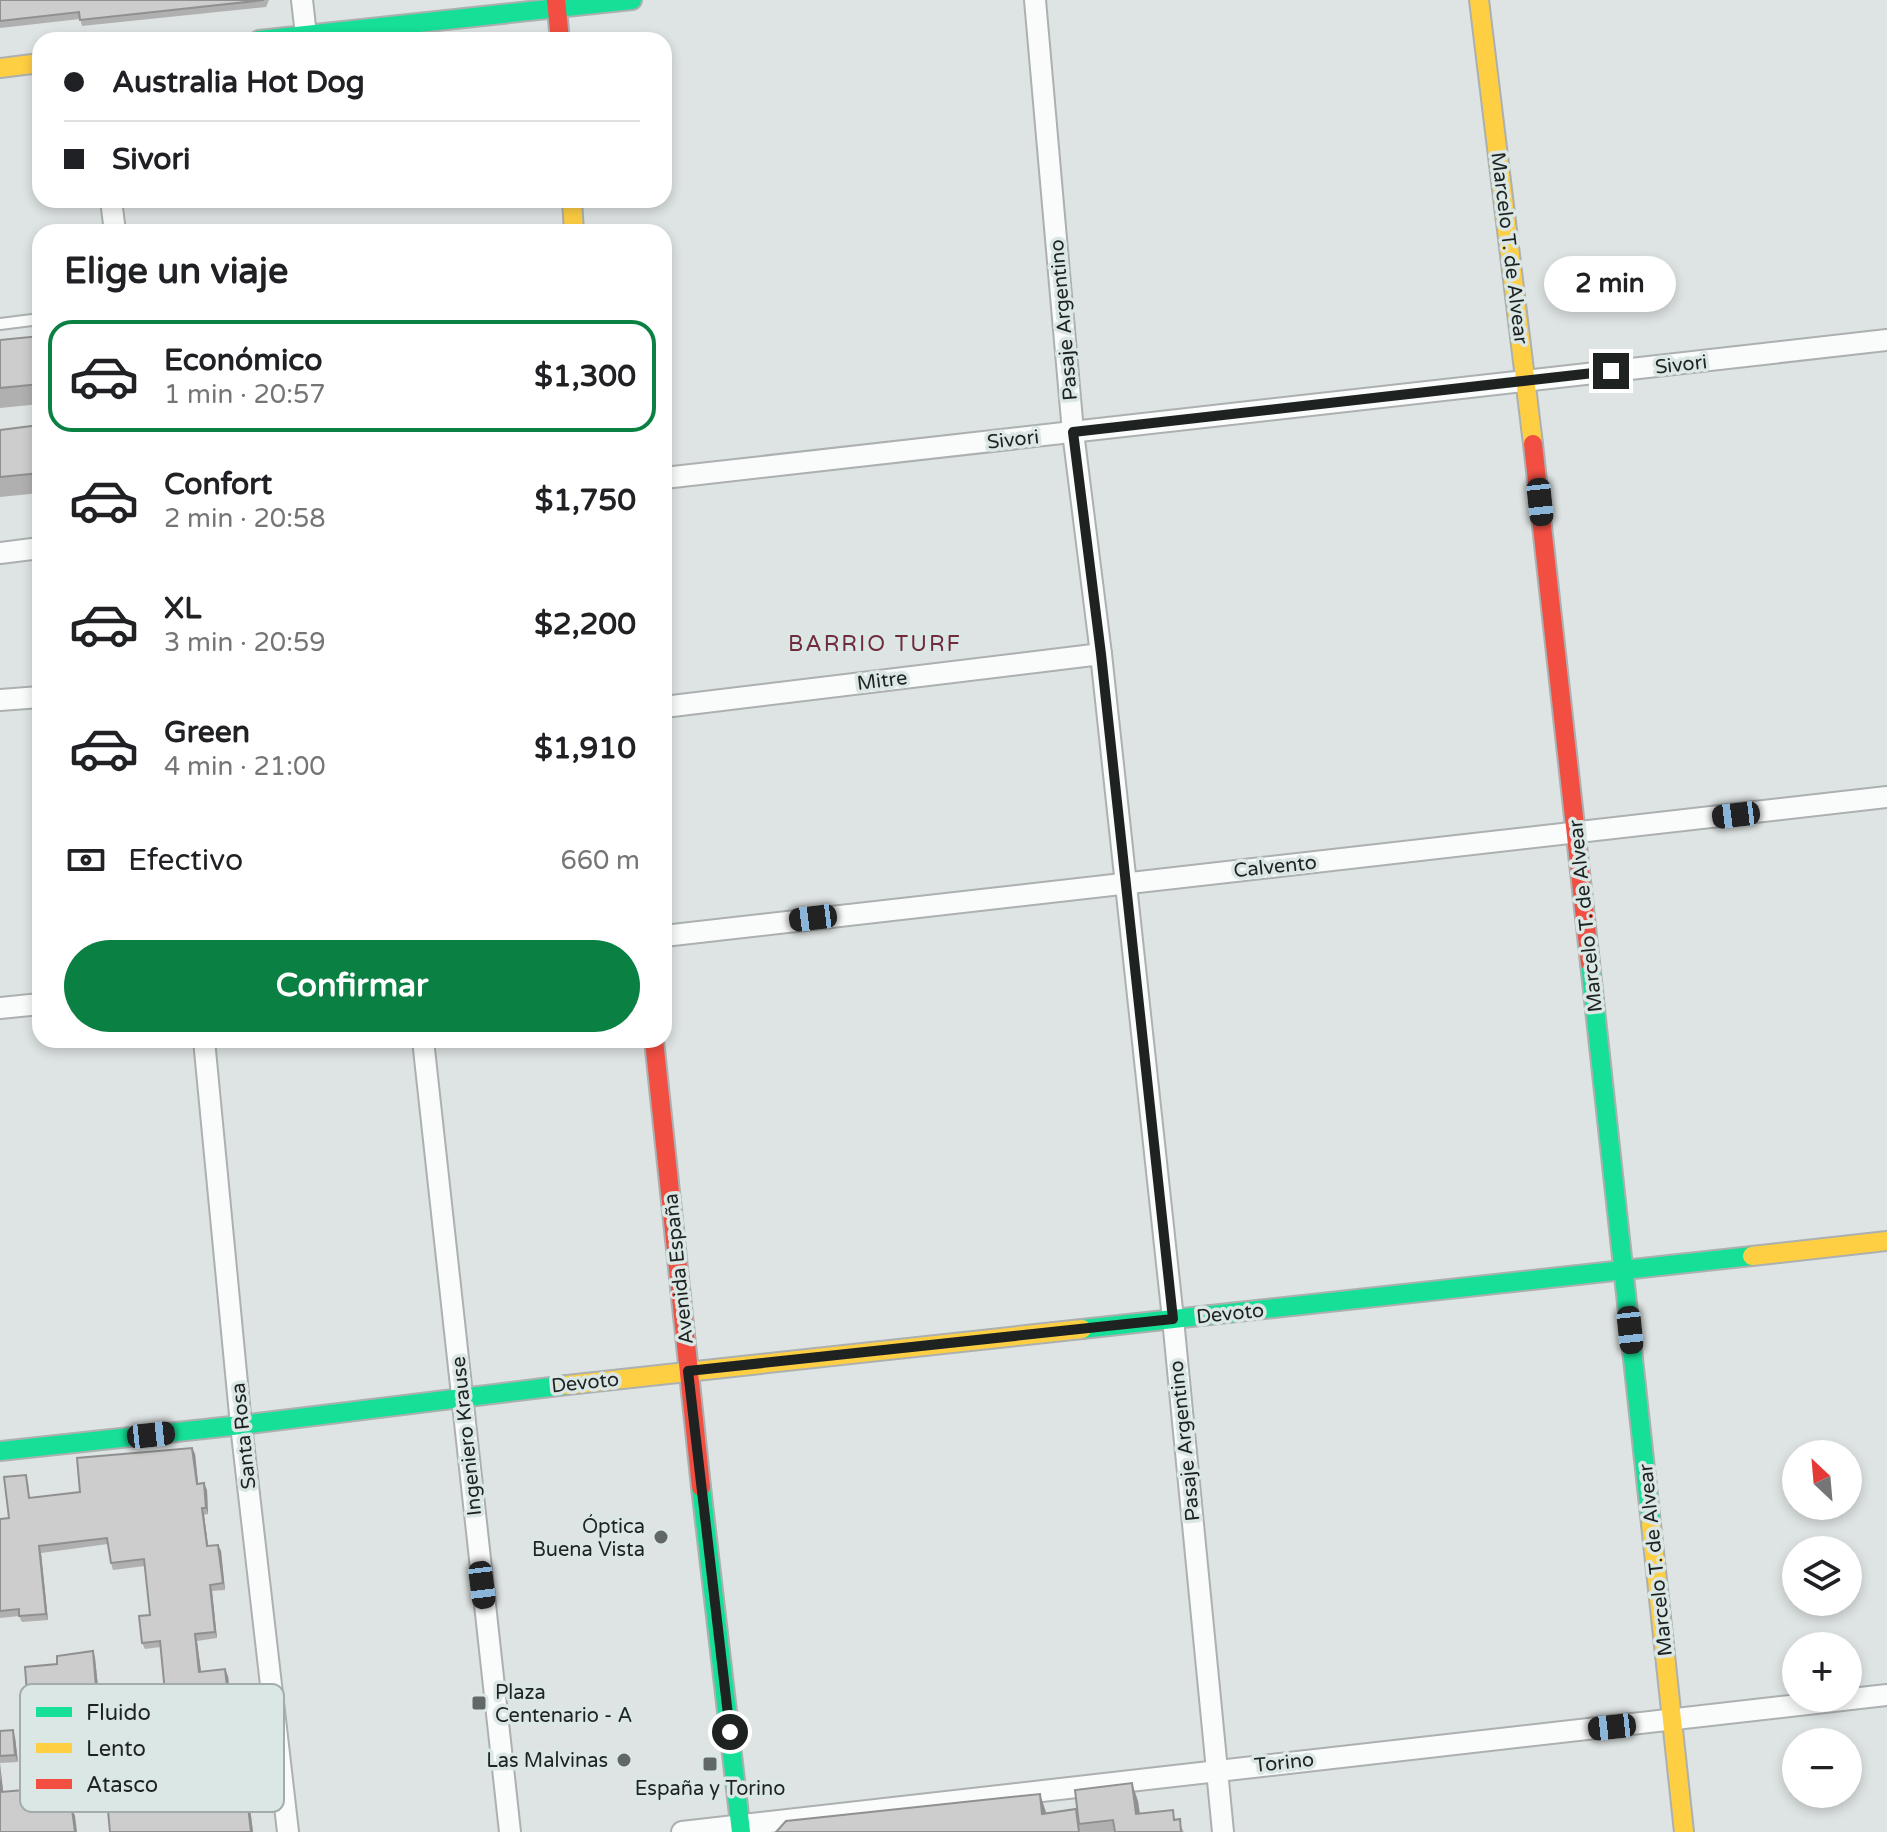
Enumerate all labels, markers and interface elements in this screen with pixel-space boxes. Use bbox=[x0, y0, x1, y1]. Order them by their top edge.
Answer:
text: Australia Hot Dog bbox=[112, 64, 365, 101]
text: Sivori bbox=[112, 141, 191, 178]
street label: Marcelo T. de Alvear bbox=[1485, 151, 1533, 346]
street label: Pasaje Argentino bbox=[1045, 238, 1083, 401]
text: Elige un viaje bbox=[64, 250, 288, 293]
callout: 2 min bbox=[1545, 255, 1677, 311]
text: 2 min bbox=[1575, 268, 1645, 299]
icon: car bbox=[68, 340, 140, 412]
text: Económico bbox=[164, 342, 322, 379]
street label: Sivori bbox=[1654, 350, 1708, 380]
route end bbox=[1593, 353, 1629, 389]
text: $1,300 bbox=[534, 358, 636, 395]
text: 1 min · 20:57 bbox=[164, 379, 326, 410]
street label: Sivori bbox=[986, 425, 1040, 455]
icon: car bbox=[68, 464, 140, 536]
text: Confort bbox=[164, 466, 272, 503]
car bbox=[1526, 477, 1554, 527]
text: $1,750 bbox=[535, 482, 636, 519]
text: 2 min · 20:58 bbox=[164, 503, 326, 534]
icon: car bbox=[68, 588, 140, 660]
text: XL bbox=[164, 590, 201, 627]
text: $2,200 bbox=[534, 606, 636, 643]
text: 3 min · 20:59 bbox=[164, 627, 326, 658]
district label: BARRIO TURF bbox=[788, 631, 962, 657]
street label: Mitre bbox=[856, 666, 909, 696]
icon: car bbox=[68, 712, 140, 784]
text: Green bbox=[164, 714, 250, 751]
text: $1,910 bbox=[534, 730, 636, 767]
text: 4 min · 21:00 bbox=[164, 751, 326, 782]
car bbox=[1711, 800, 1761, 830]
street label: Marcelo T. de Alvear bbox=[1564, 818, 1608, 1013]
icon: cash bbox=[64, 838, 108, 882]
text: Efectivo bbox=[128, 842, 243, 879]
text: 660 m bbox=[560, 845, 640, 876]
street label: Calvento bbox=[1232, 851, 1318, 883]
car bbox=[788, 903, 838, 933]
button: Confirmar bbox=[64, 940, 640, 1032]
street label: Avenida España bbox=[659, 1192, 699, 1346]
street label: Devoto bbox=[1195, 1299, 1265, 1329]
car bbox=[1616, 1305, 1644, 1355]
street label: Ingeniero Krause bbox=[447, 1355, 487, 1517]
street label: Pasaje Argentino bbox=[1165, 1359, 1205, 1523]
street label: Devoto bbox=[550, 1368, 620, 1398]
street label: Santa Rosa bbox=[226, 1382, 262, 1490]
car bbox=[126, 1421, 176, 1449]
north arrow bbox=[1782, 1440, 1862, 1520]
map controls bbox=[1782, 1440, 1862, 1808]
street label: Marcelo T. de Alvear bbox=[1634, 1462, 1678, 1657]
place label: Óptica Buena Vista bbox=[532, 1514, 645, 1562]
marker: Óptica Buena Vista bbox=[652, 1528, 670, 1546]
button: layers bbox=[1782, 1536, 1862, 1616]
car bbox=[467, 1560, 497, 1610]
button: + bbox=[1782, 1632, 1862, 1712]
place label: Plaza Centenario - A bbox=[495, 1681, 632, 1728]
legend bbox=[20, 1684, 284, 1812]
marker: Plaza Centenario - A bbox=[470, 1694, 488, 1712]
text: Fluido bbox=[86, 1700, 151, 1726]
car bbox=[1587, 1713, 1637, 1741]
route start bbox=[712, 1714, 748, 1750]
button: − bbox=[1782, 1728, 1862, 1808]
text: Lento bbox=[86, 1736, 146, 1762]
street label: Torino bbox=[1253, 1748, 1315, 1778]
place label: Las Malvinas bbox=[486, 1749, 608, 1773]
marker: Las Malvinas bbox=[615, 1751, 633, 1769]
marker: España y Torino bbox=[701, 1755, 719, 1773]
text: Atasco bbox=[86, 1772, 158, 1798]
place label: España y Torino bbox=[635, 1777, 785, 1801]

